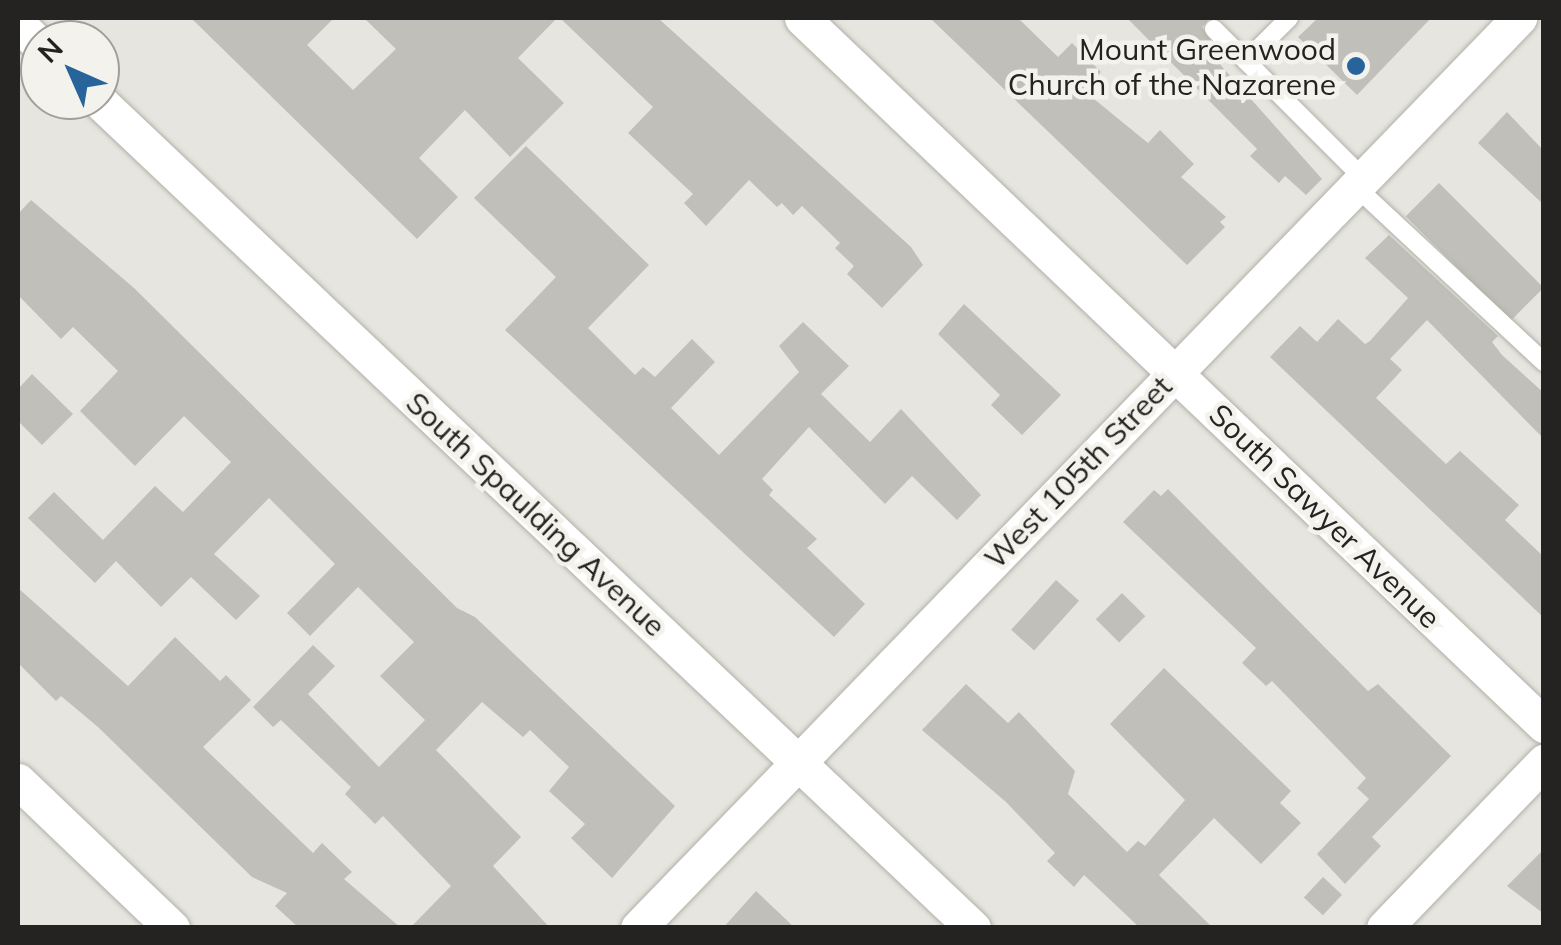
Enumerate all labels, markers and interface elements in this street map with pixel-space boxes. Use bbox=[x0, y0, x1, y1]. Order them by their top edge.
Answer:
north arrow bbox=[20, 20, 120, 120]
text: N bbox=[30, 30, 70, 70]
place label: Mount Greenwood Church of the Nazarene bbox=[1008, 31, 1336, 102]
marker: Mount Greenwood Church of the Nazarene bbox=[1345, 55, 1367, 77]
street label: West 105th Street bbox=[977, 368, 1179, 576]
street label: South Spaulding Avenue bbox=[399, 384, 673, 644]
street label: South Sawyer Avenue bbox=[1202, 396, 1448, 636]

